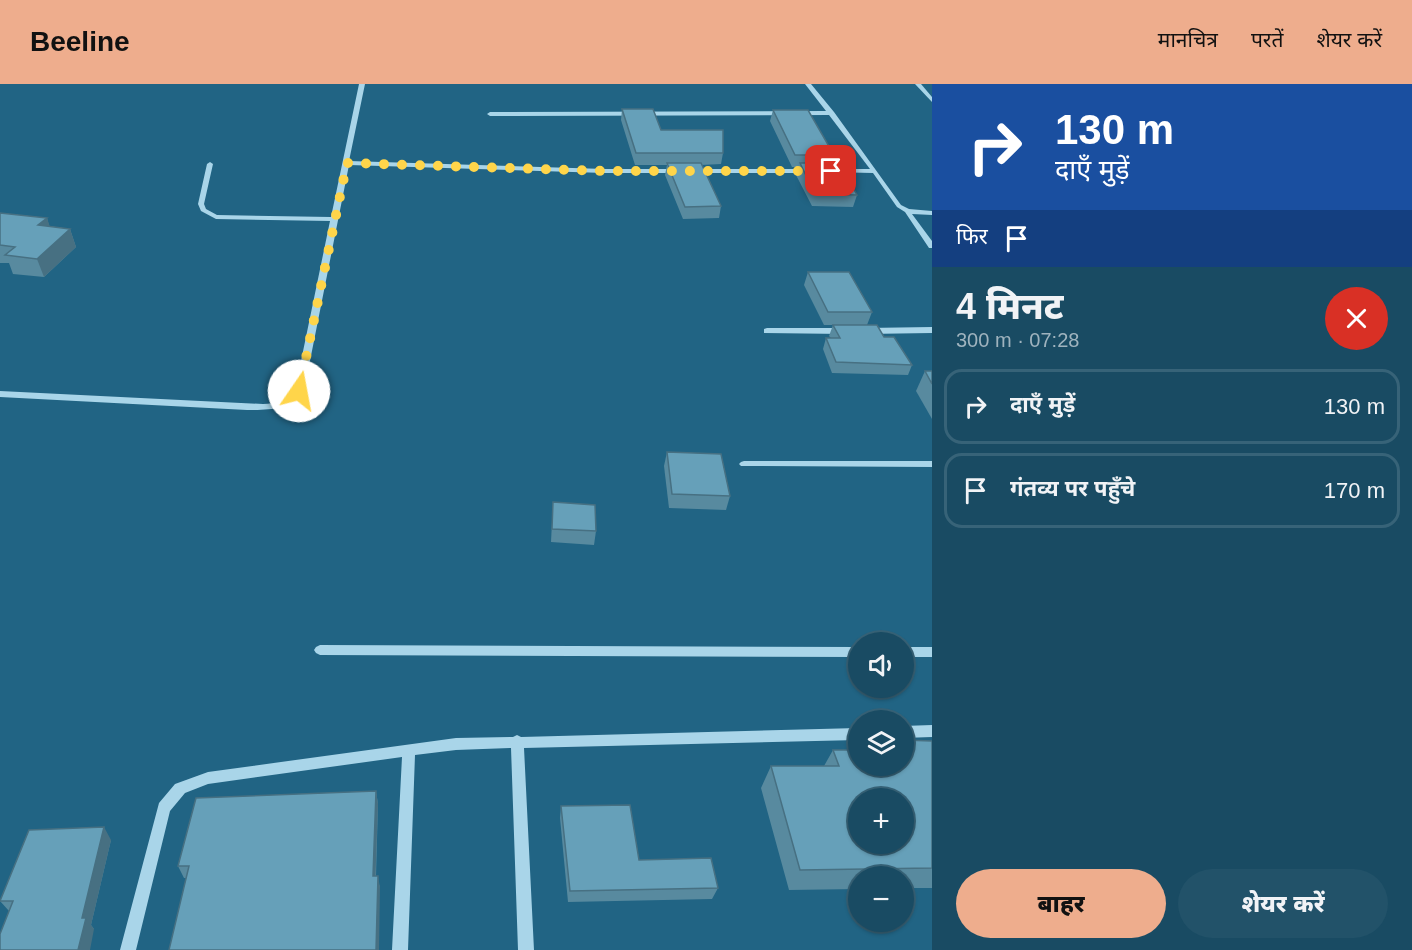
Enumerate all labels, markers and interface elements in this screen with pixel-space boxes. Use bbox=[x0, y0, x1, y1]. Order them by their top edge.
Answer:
text: Beeline bbox=[30, 26, 130, 57]
text: मानचित्र bbox=[1158, 28, 1218, 51]
text: परतें bbox=[1251, 28, 1283, 51]
text: शेयर करें bbox=[1316, 28, 1382, 51]
text: 130 m bbox=[1055, 106, 1174, 153]
icon: right bbox=[956, 108, 1034, 186]
pin bbox=[805, 145, 856, 196]
icon: arrive bbox=[814, 154, 847, 187]
text: दाएँ मुड़ें bbox=[1055, 155, 1129, 185]
icon: arrive bbox=[1000, 222, 1033, 255]
text: फिर bbox=[956, 224, 988, 249]
text: 4 मिनट bbox=[956, 286, 1064, 327]
button: close bbox=[1325, 287, 1388, 350]
text: 300 m · 07:28 bbox=[956, 329, 1079, 351]
position arrow bbox=[267, 359, 331, 423]
icon: right bbox=[959, 390, 992, 423]
text: दाएँ मुड़ें bbox=[1010, 392, 1075, 417]
text: 130 m bbox=[1324, 394, 1385, 419]
icon: arrive bbox=[959, 474, 992, 507]
text: गंतव्य पर पहुँचे bbox=[1010, 476, 1135, 501]
text: 170 m bbox=[1324, 478, 1385, 503]
map controls bbox=[848, 632, 914, 932]
button: sound bbox=[848, 632, 914, 698]
button: layers bbox=[848, 710, 914, 776]
button: + bbox=[848, 788, 914, 854]
button: − bbox=[848, 866, 914, 932]
button: बाहर bbox=[956, 869, 1166, 938]
button: शेयर करें bbox=[1178, 869, 1388, 938]

